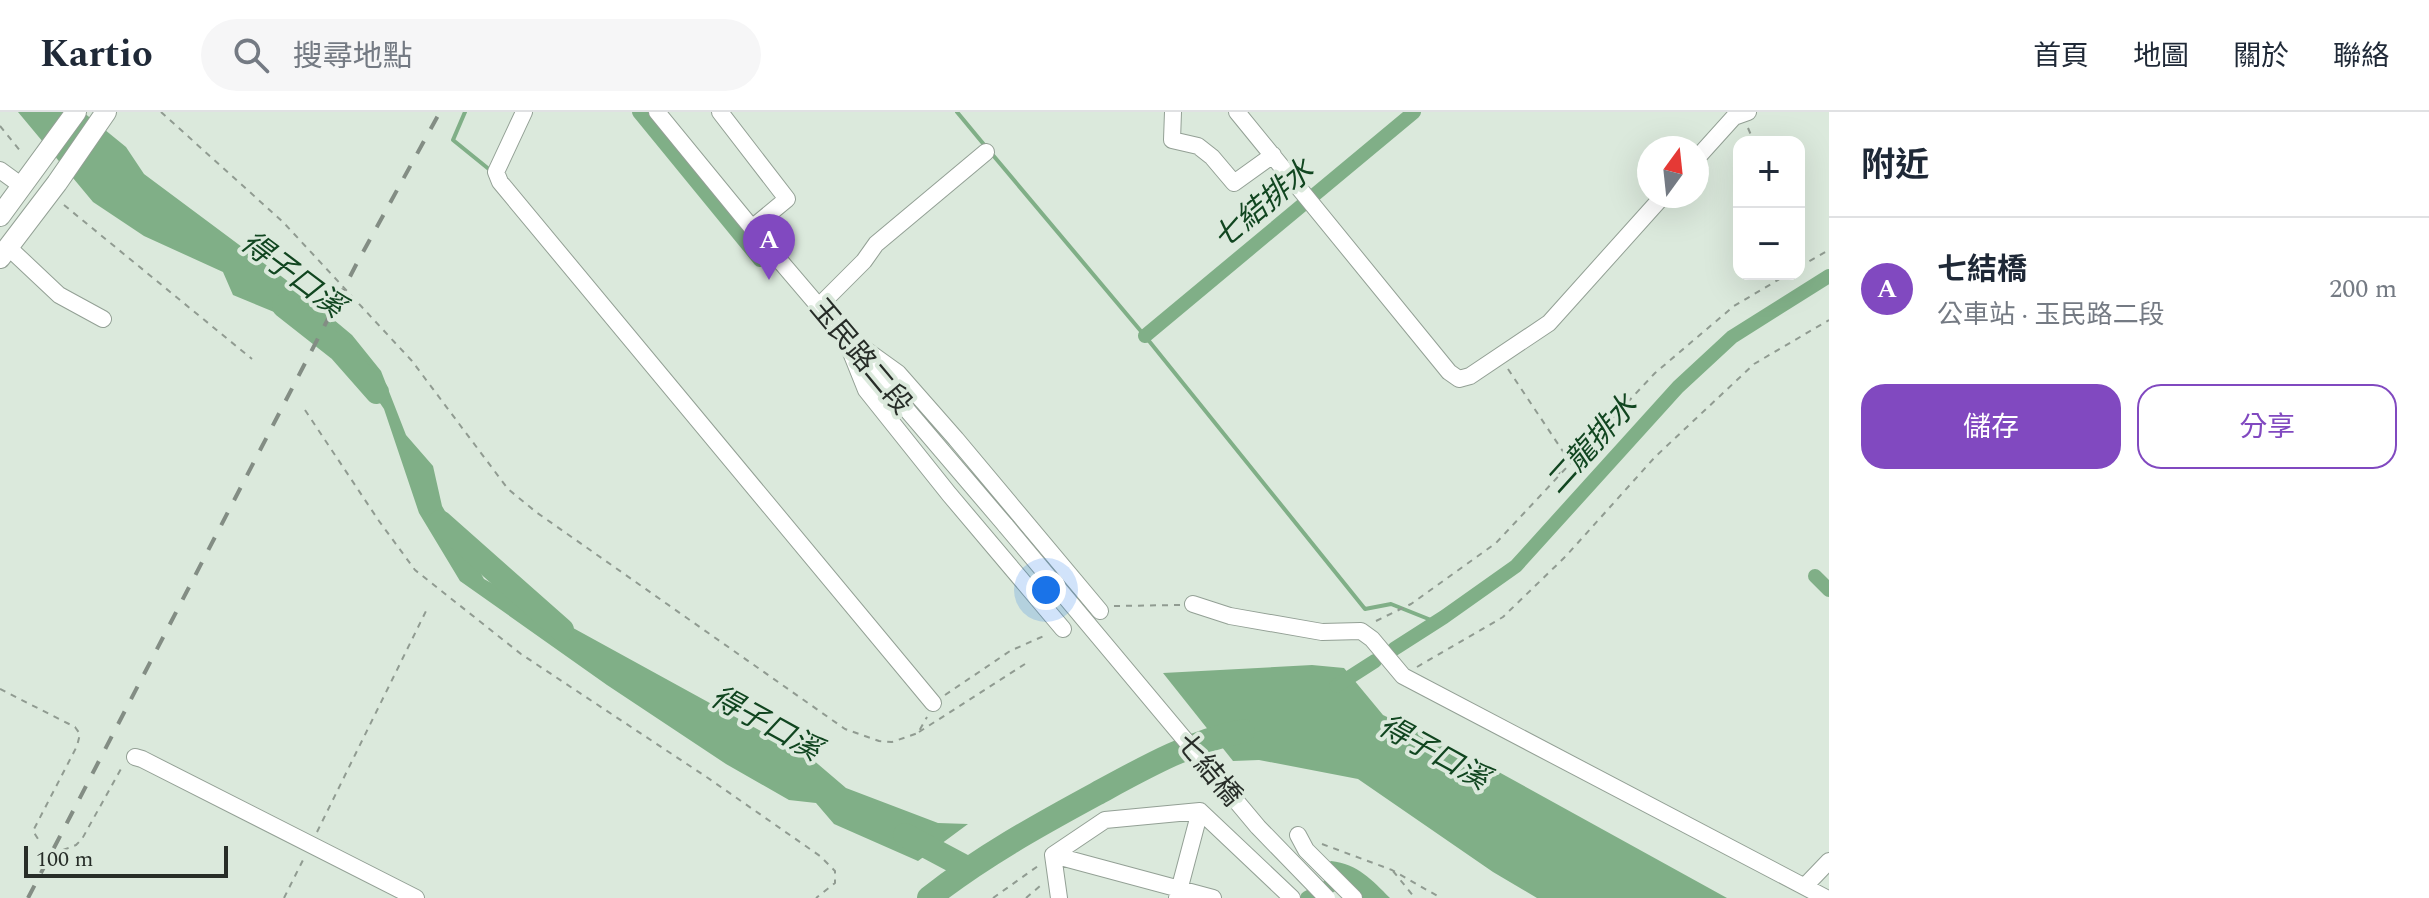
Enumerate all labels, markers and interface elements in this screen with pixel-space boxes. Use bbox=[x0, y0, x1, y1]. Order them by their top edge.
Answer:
search box bbox=[201, 19, 761, 91]
text: Kartio bbox=[40, 26, 153, 84]
icon: search bbox=[229, 33, 273, 77]
text: 搜尋地點 bbox=[293, 34, 413, 80]
text: 首頁 bbox=[2033, 35, 2089, 78]
text: 地圖 bbox=[2133, 35, 2189, 78]
text: 關於 bbox=[2233, 35, 2289, 78]
text: 聯絡 bbox=[2333, 35, 2389, 78]
north arrow bbox=[1637, 136, 1709, 208]
map controls bbox=[1733, 136, 1805, 280]
button: + bbox=[1733, 136, 1805, 208]
text: 附近 bbox=[1861, 140, 1929, 192]
water label: 七結排水 bbox=[1203, 147, 1326, 261]
button: − bbox=[1733, 208, 1805, 280]
pin: A bbox=[743, 214, 795, 280]
water label: 得子口溪 bbox=[231, 220, 357, 332]
text: 七結橋 bbox=[1937, 247, 2027, 293]
text: A bbox=[1877, 269, 1897, 309]
text: 200 m bbox=[2329, 269, 2397, 309]
street label: 玉民路二段 bbox=[799, 290, 922, 424]
text: 公車站 · 玉民路二段 bbox=[1937, 295, 2165, 335]
water label: 二龍排水 bbox=[1535, 383, 1650, 505]
button: 儲存 bbox=[1861, 384, 2121, 469]
button: 分享 bbox=[2137, 384, 2397, 469]
your location bbox=[1026, 570, 1066, 610]
water label: 得子口溪 bbox=[702, 675, 833, 775]
water label: 得子口溪 bbox=[1370, 704, 1501, 804]
street label: 七結橋 bbox=[1165, 724, 1252, 816]
scale bar bbox=[24, 842, 228, 878]
text: 100 m bbox=[36, 843, 93, 876]

